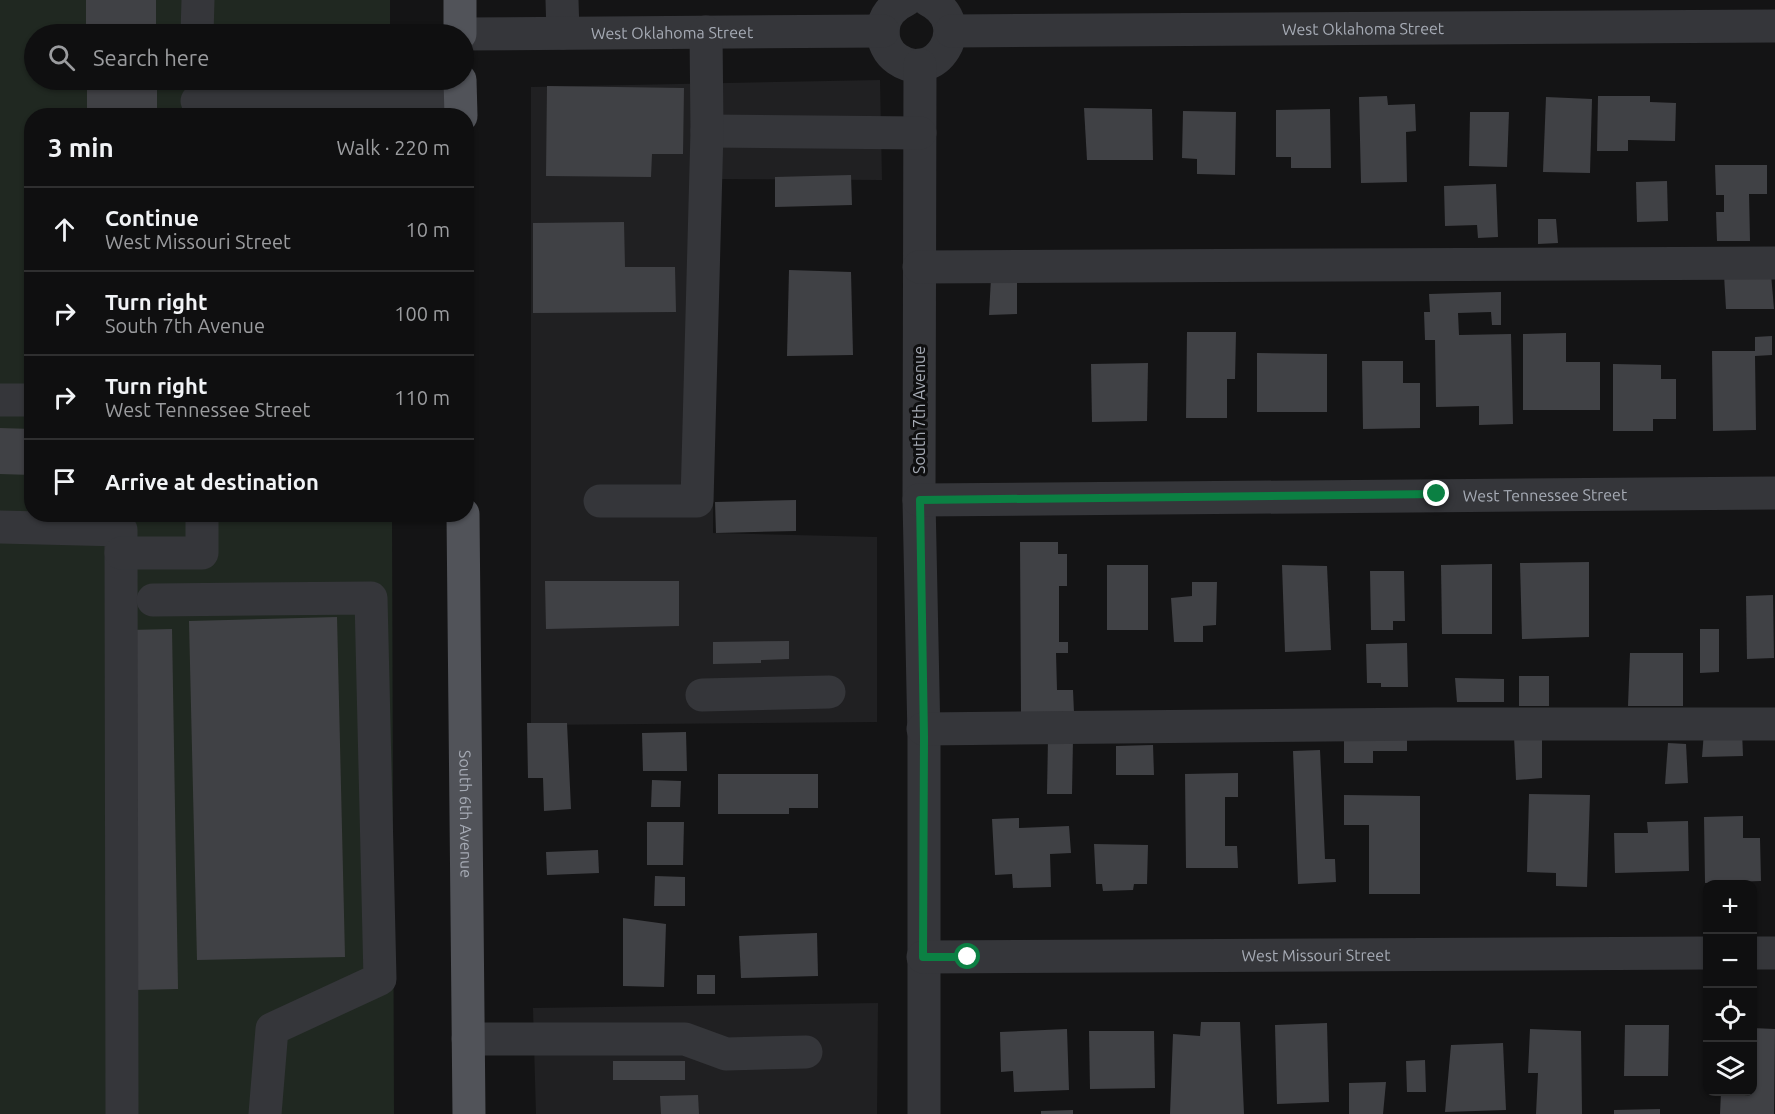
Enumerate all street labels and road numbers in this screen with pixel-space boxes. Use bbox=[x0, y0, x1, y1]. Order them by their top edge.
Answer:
street label: West Oklahoma Street bbox=[1282, 19, 1445, 38]
street label: West Oklahoma Street bbox=[591, 23, 754, 42]
street label: South 7th Avenue bbox=[910, 346, 928, 474]
street label: West Tennessee Street bbox=[1463, 485, 1628, 505]
street label: South 6th Avenue bbox=[456, 750, 476, 878]
street label: West Missouri Street bbox=[1241, 946, 1391, 964]

